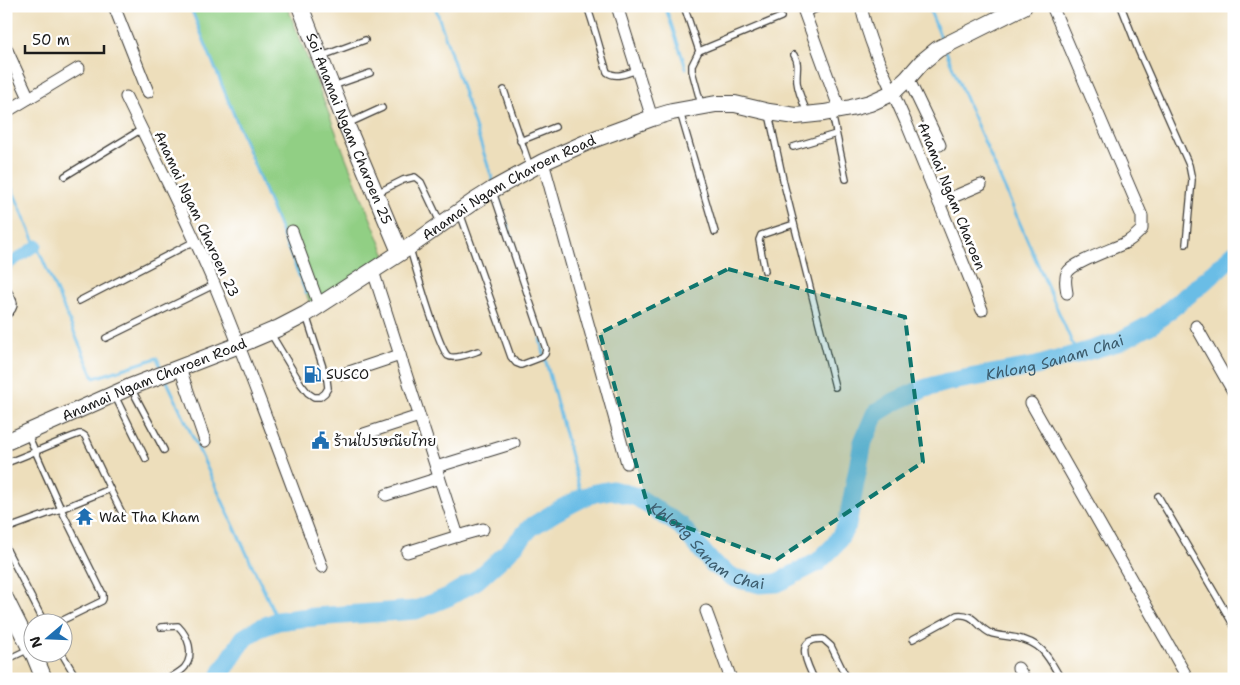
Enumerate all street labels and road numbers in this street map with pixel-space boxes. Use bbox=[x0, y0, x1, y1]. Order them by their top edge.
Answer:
street label: Soi Anamai Ngam Charoen 25 bbox=[302, 30, 396, 227]
street label: Anamai Ngam Charoen bbox=[914, 120, 990, 273]
street label: Anamai Ngam Charoen 23 bbox=[151, 128, 243, 300]
street label: Anamai Ngam Charoen Road bbox=[418, 131, 599, 244]
street label: Anamai Ngam Charoen Road bbox=[59, 334, 249, 425]

